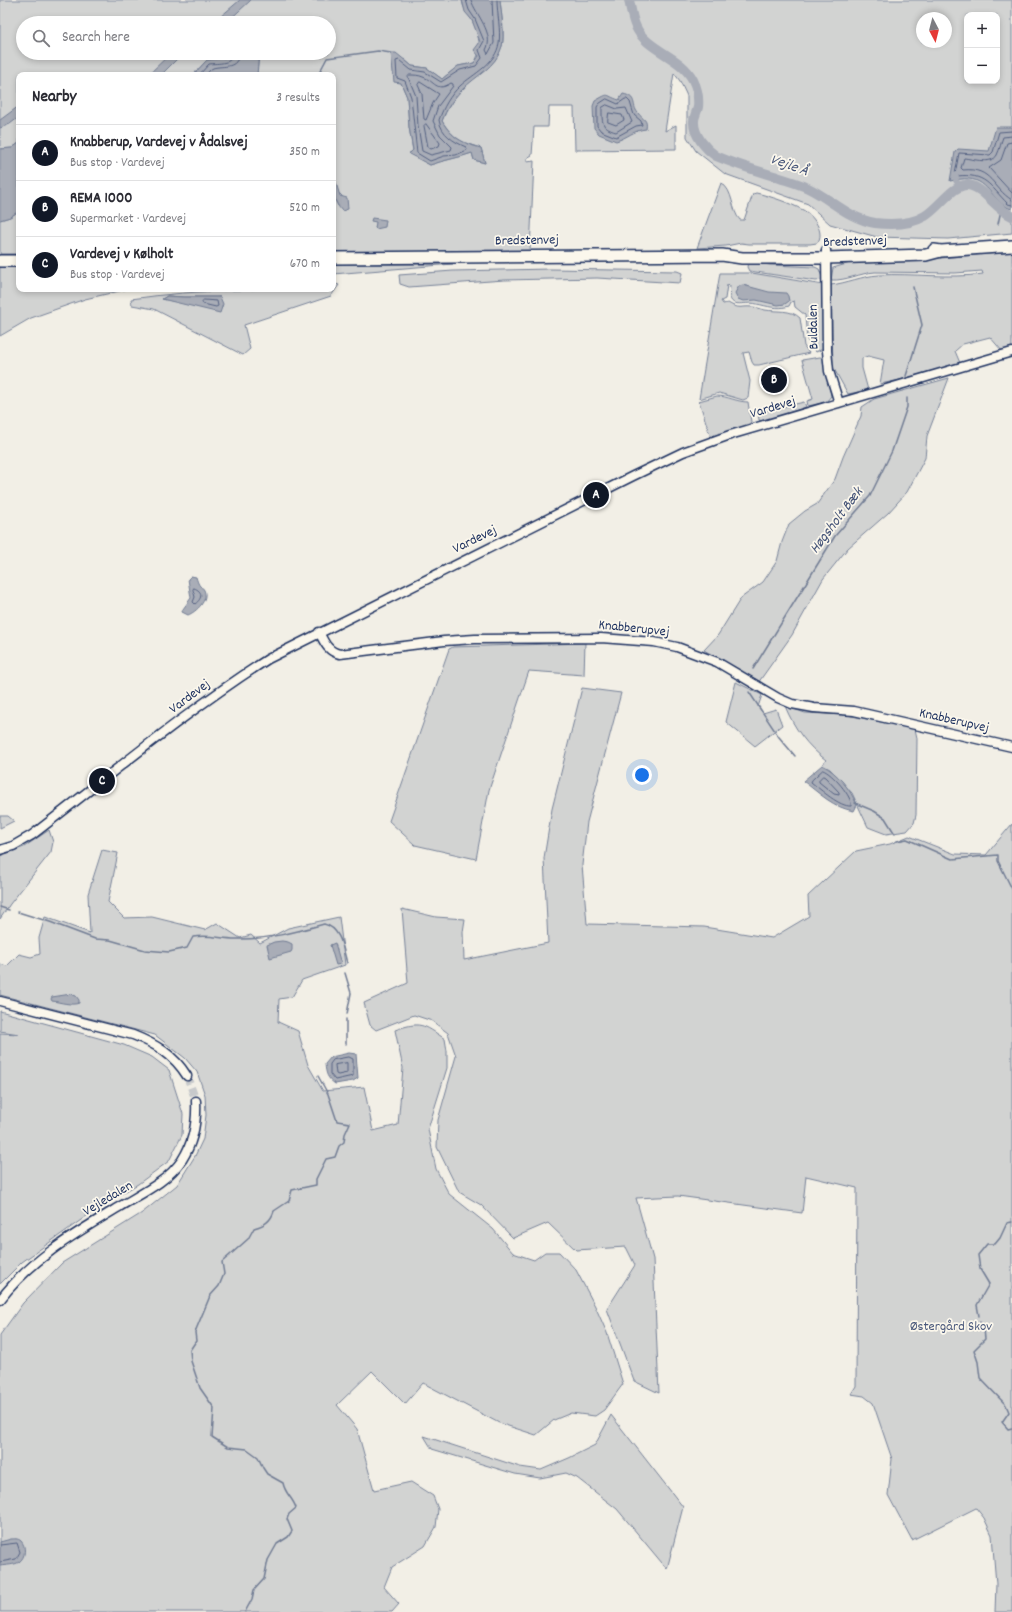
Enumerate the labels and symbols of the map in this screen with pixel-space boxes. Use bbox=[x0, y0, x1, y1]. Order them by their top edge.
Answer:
north arrow bbox=[916, 12, 952, 48]
water label: Vejle Å bbox=[767, 149, 812, 183]
street label: Bredstenvej bbox=[495, 230, 559, 252]
street label: Bredstenvej bbox=[823, 231, 887, 253]
street label: Buldalen bbox=[804, 304, 824, 350]
pin: B bbox=[761, 365, 787, 395]
street label: Vardevej bbox=[748, 392, 798, 424]
pin: A bbox=[583, 480, 609, 510]
water label: Høgsholt Bæk bbox=[805, 482, 870, 559]
street label: Vardevej bbox=[450, 521, 500, 559]
street label: Knabberupvej bbox=[598, 615, 670, 643]
street label: Vardevej bbox=[165, 675, 215, 719]
street label: Knabberupvej bbox=[917, 703, 991, 739]
your location bbox=[632, 765, 652, 785]
pin: C bbox=[89, 766, 115, 796]
street label: Vejledalen bbox=[79, 1176, 137, 1222]
park label: Østergård Skov bbox=[910, 1317, 992, 1337]

